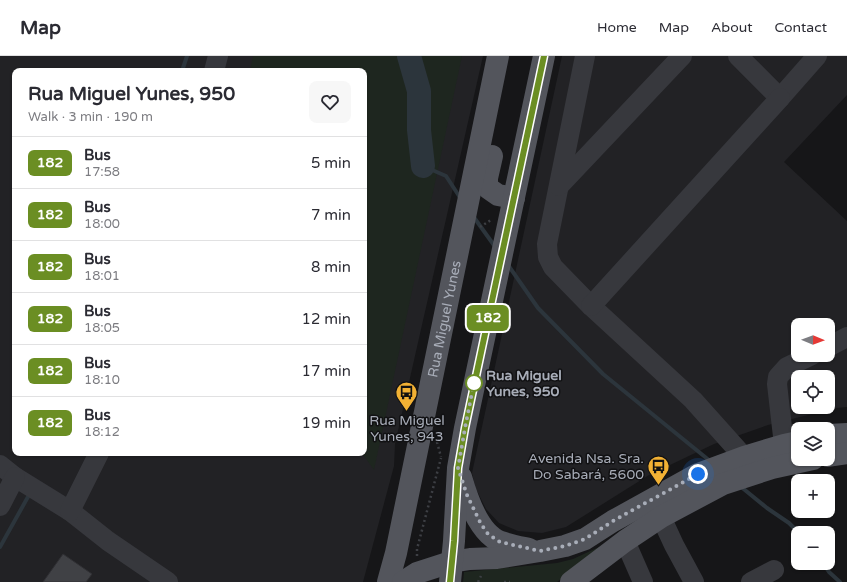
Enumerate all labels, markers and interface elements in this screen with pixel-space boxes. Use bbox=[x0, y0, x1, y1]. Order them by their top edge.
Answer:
text: Map bbox=[20, 17, 61, 39]
text: Home bbox=[597, 19, 637, 36]
text: Map bbox=[659, 19, 689, 36]
text: About bbox=[711, 19, 753, 36]
text: Contact bbox=[775, 19, 827, 36]
button: heart bbox=[309, 81, 351, 123]
text: Rua Miguel Yunes, 950 bbox=[28, 83, 235, 105]
text: Walk · 3 min · 190 m bbox=[28, 109, 153, 125]
text: Bus bbox=[84, 146, 111, 164]
text: 182 bbox=[37, 154, 63, 171]
text: 5 min bbox=[311, 154, 351, 172]
text: 17:58 bbox=[84, 164, 120, 180]
text: Bus bbox=[84, 198, 111, 216]
text: 182 bbox=[37, 206, 63, 223]
text: 7 min bbox=[311, 206, 351, 224]
text: 18:00 bbox=[84, 216, 120, 232]
text: Bus bbox=[84, 250, 111, 268]
text: 182 bbox=[37, 258, 63, 275]
text: 8 min bbox=[311, 258, 351, 276]
street label: Rua Miguel Yunes bbox=[424, 259, 465, 379]
text: 18:01 bbox=[84, 268, 120, 284]
text: Bus bbox=[84, 302, 111, 320]
line badge: 182 bbox=[465, 305, 511, 331]
text: 182 bbox=[475, 309, 501, 326]
text: 182 bbox=[37, 310, 63, 327]
text: 12 min bbox=[302, 310, 351, 328]
north arrow bbox=[791, 318, 835, 362]
map controls bbox=[791, 318, 835, 570]
text: 18:05 bbox=[84, 320, 120, 336]
text: Bus bbox=[84, 354, 111, 372]
text: 182 bbox=[37, 362, 63, 379]
text: 17 min bbox=[302, 362, 351, 380]
place label: Rua Miguel Yunes, 950 bbox=[486, 367, 562, 400]
button: locate bbox=[791, 370, 835, 414]
text: 18:10 bbox=[84, 372, 120, 388]
marker: Rua Miguel Yunes, 950 bbox=[465, 374, 483, 392]
bus stop icon: Rua Miguel Yunes, 943 bbox=[394, 379, 420, 412]
text: Bus bbox=[84, 406, 111, 424]
place label: Rua Miguel Yunes, 943 bbox=[369, 412, 445, 445]
text: 182 bbox=[37, 414, 63, 431]
text: 19 min bbox=[302, 414, 351, 432]
button: layers bbox=[791, 422, 835, 466]
text: 18:12 bbox=[84, 424, 120, 440]
place label: Avenida Nsa. Sra. Do Sabará, 5600 bbox=[528, 450, 644, 483]
bus stop icon: Avenida Nsa. Sra. Do Sabará, 5600 bbox=[646, 453, 672, 486]
your location bbox=[688, 464, 708, 484]
button: + bbox=[791, 474, 835, 518]
button: − bbox=[791, 526, 835, 570]

